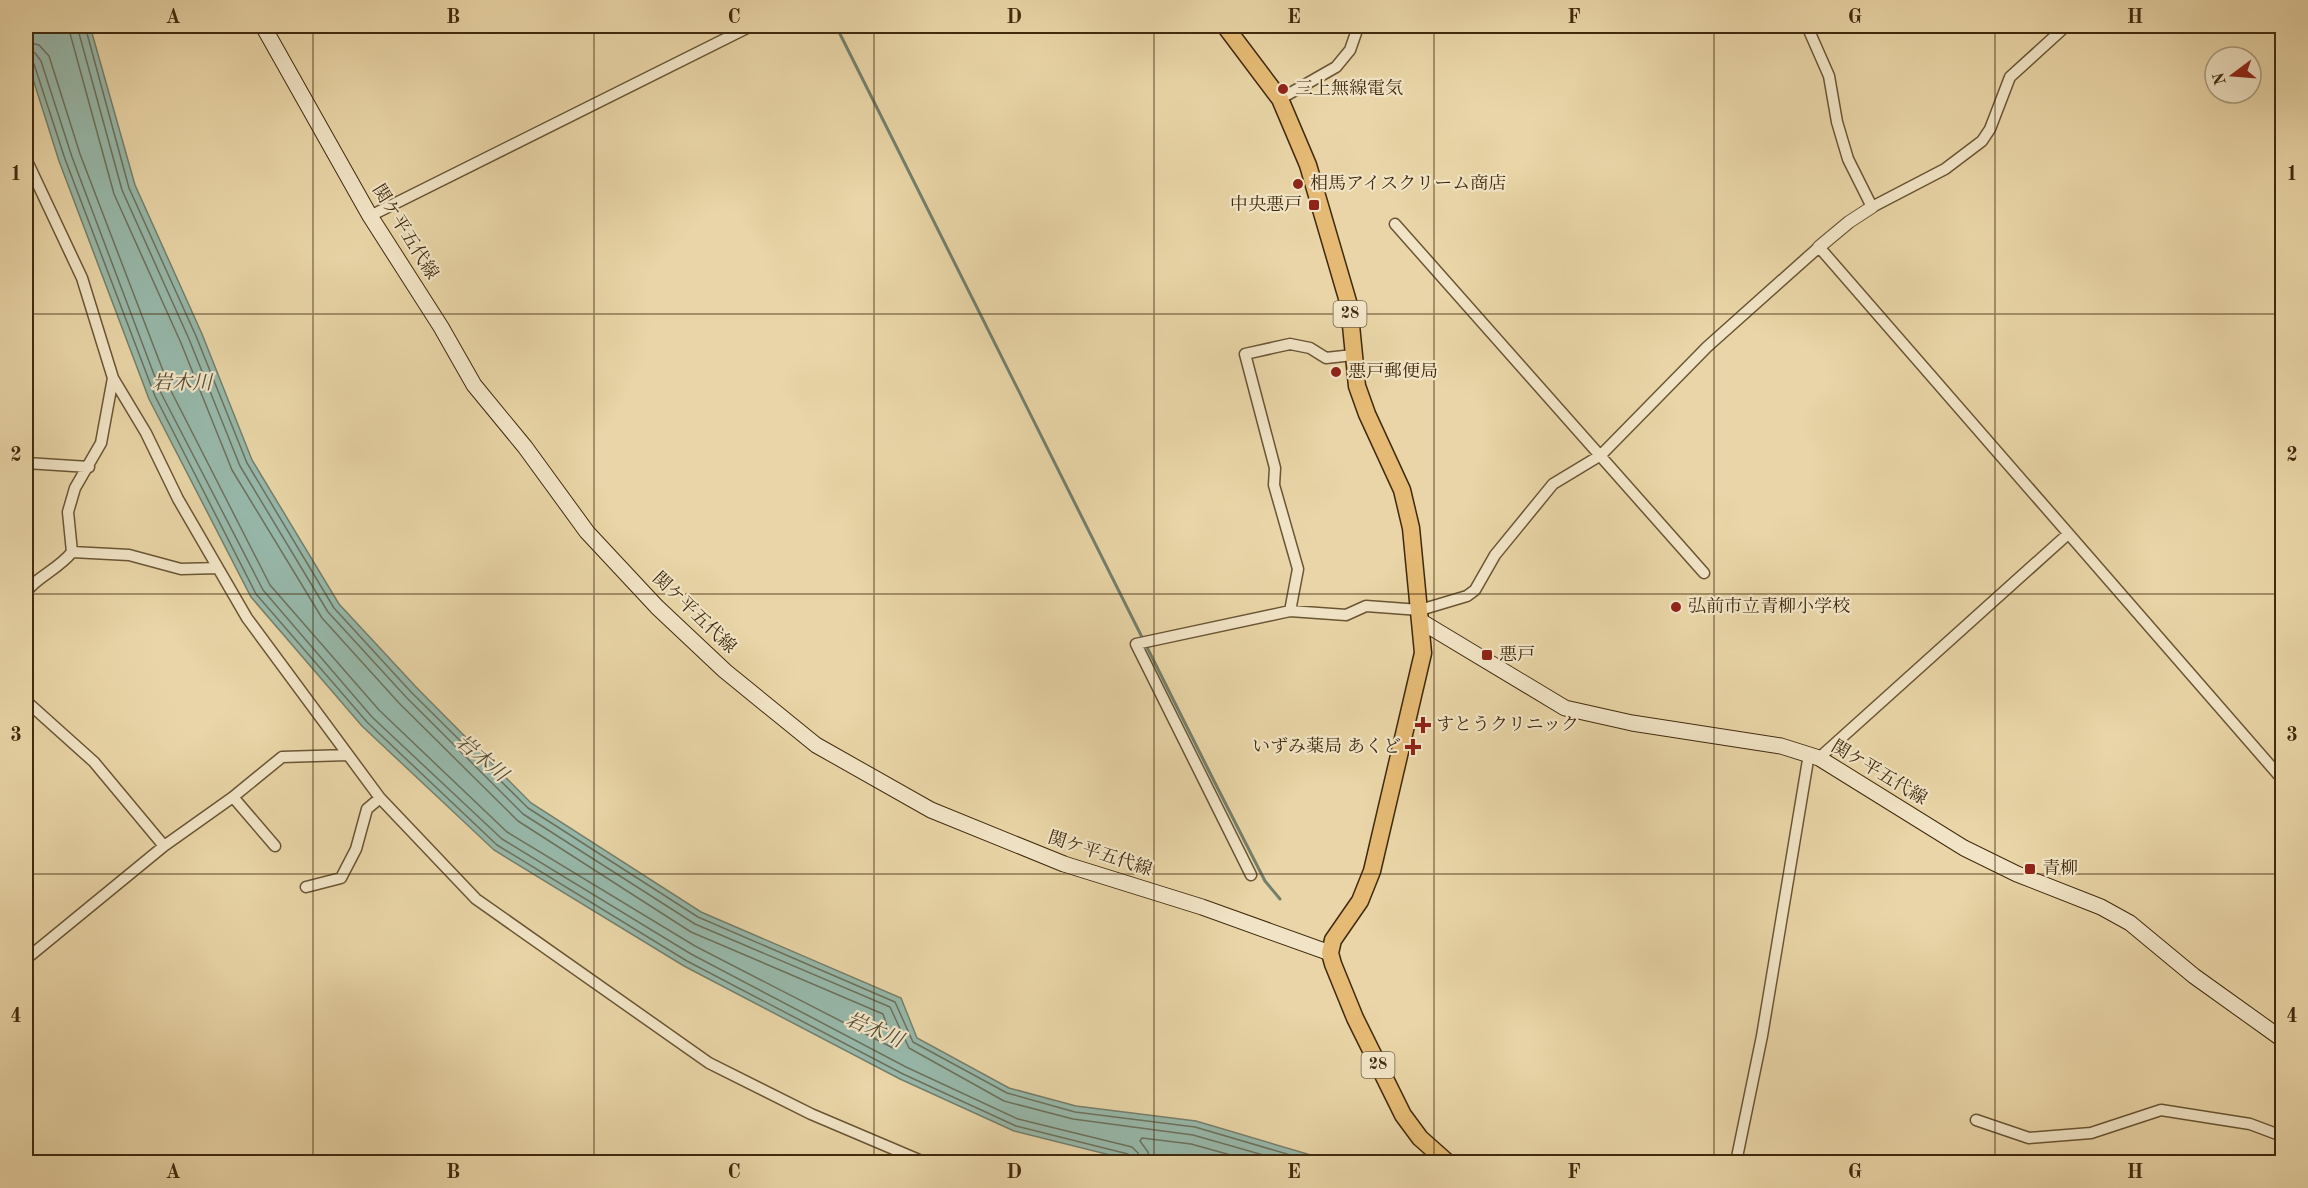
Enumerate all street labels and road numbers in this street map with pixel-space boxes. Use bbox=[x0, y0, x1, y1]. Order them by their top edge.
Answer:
street label: 関ケ平五代線 bbox=[369, 180, 443, 283]
road number: 28 bbox=[1334, 301, 1366, 327]
street label: 関ケ平五代線 bbox=[649, 568, 740, 657]
street label: 関ケ平五代線 bbox=[1828, 736, 1931, 809]
street label: 関ケ平五代線 bbox=[1046, 827, 1155, 879]
road number: 28 bbox=[1362, 1052, 1394, 1078]

